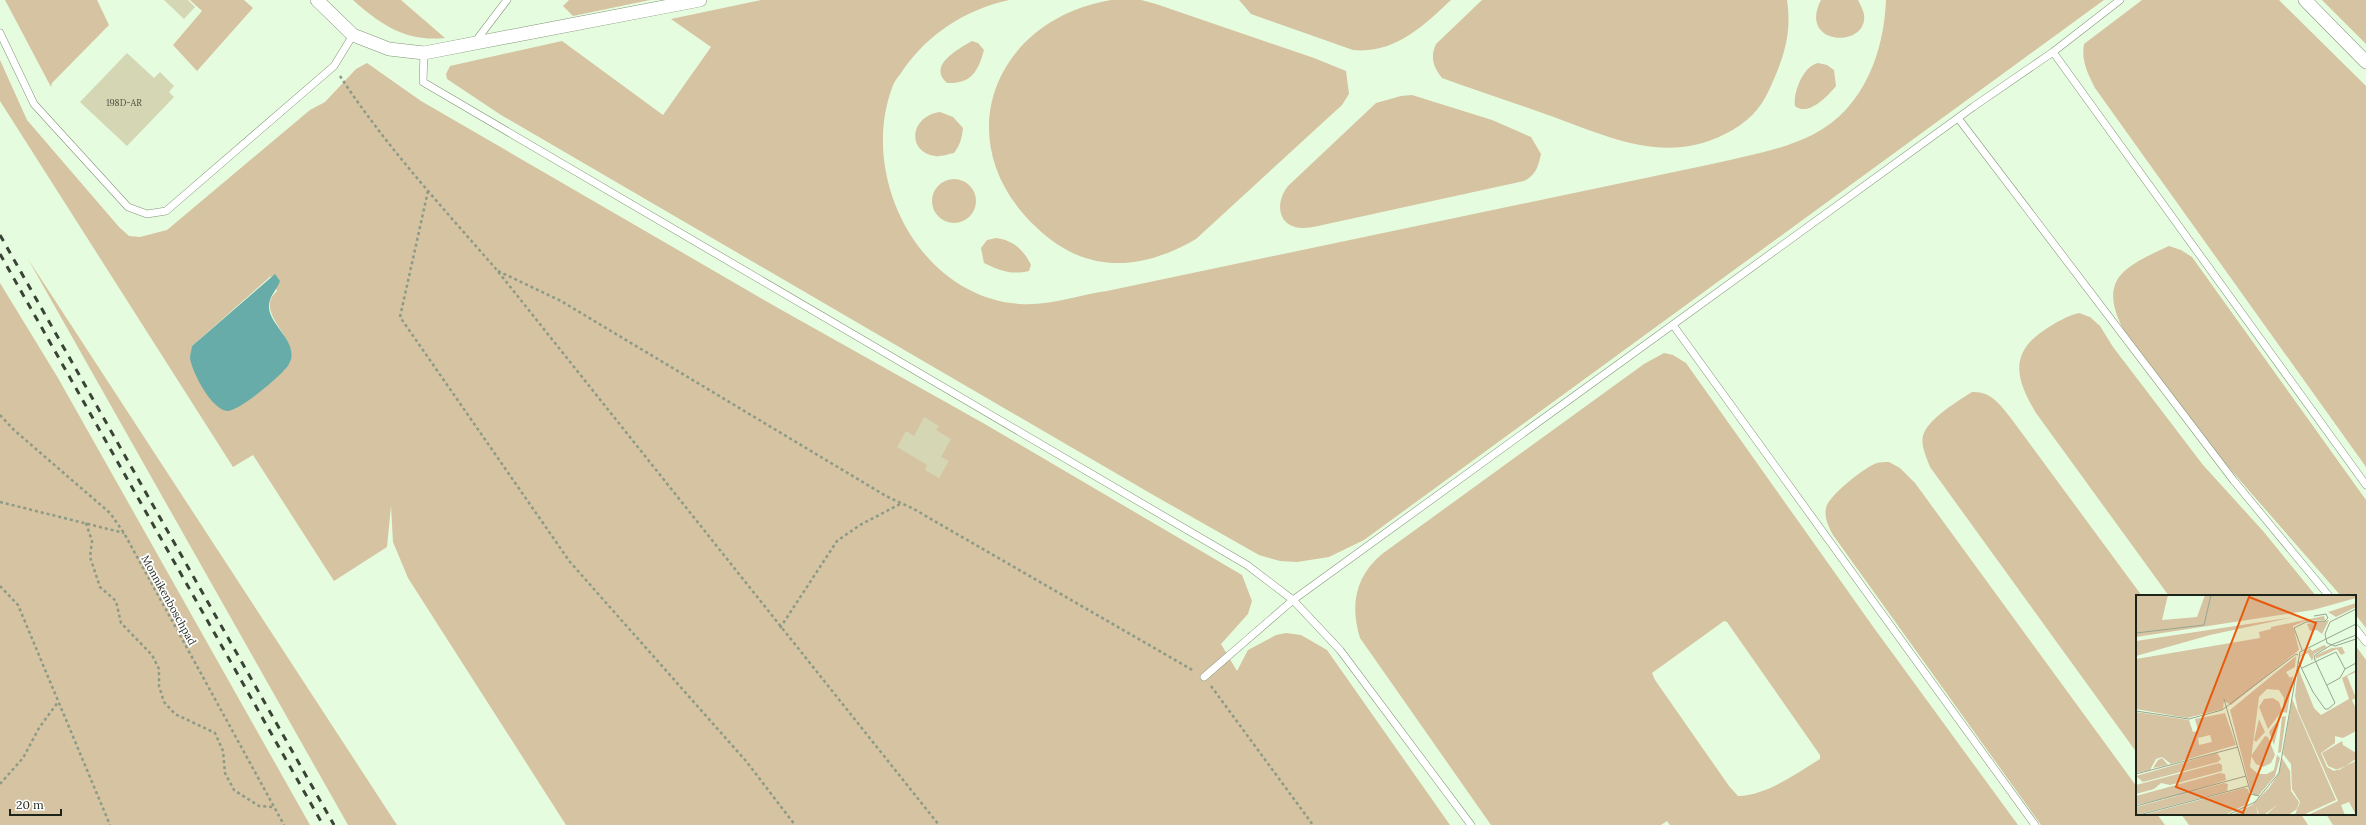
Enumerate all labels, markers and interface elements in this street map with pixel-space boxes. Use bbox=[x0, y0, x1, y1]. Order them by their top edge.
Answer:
house number: 198D-AR bbox=[106, 97, 142, 108]
street label: Monnikenboschpad bbox=[139, 553, 200, 648]
inset map bbox=[2136, 595, 2356, 815]
scale bar bbox=[10, 791, 61, 817]
text: 20 m bbox=[16, 797, 44, 812]

